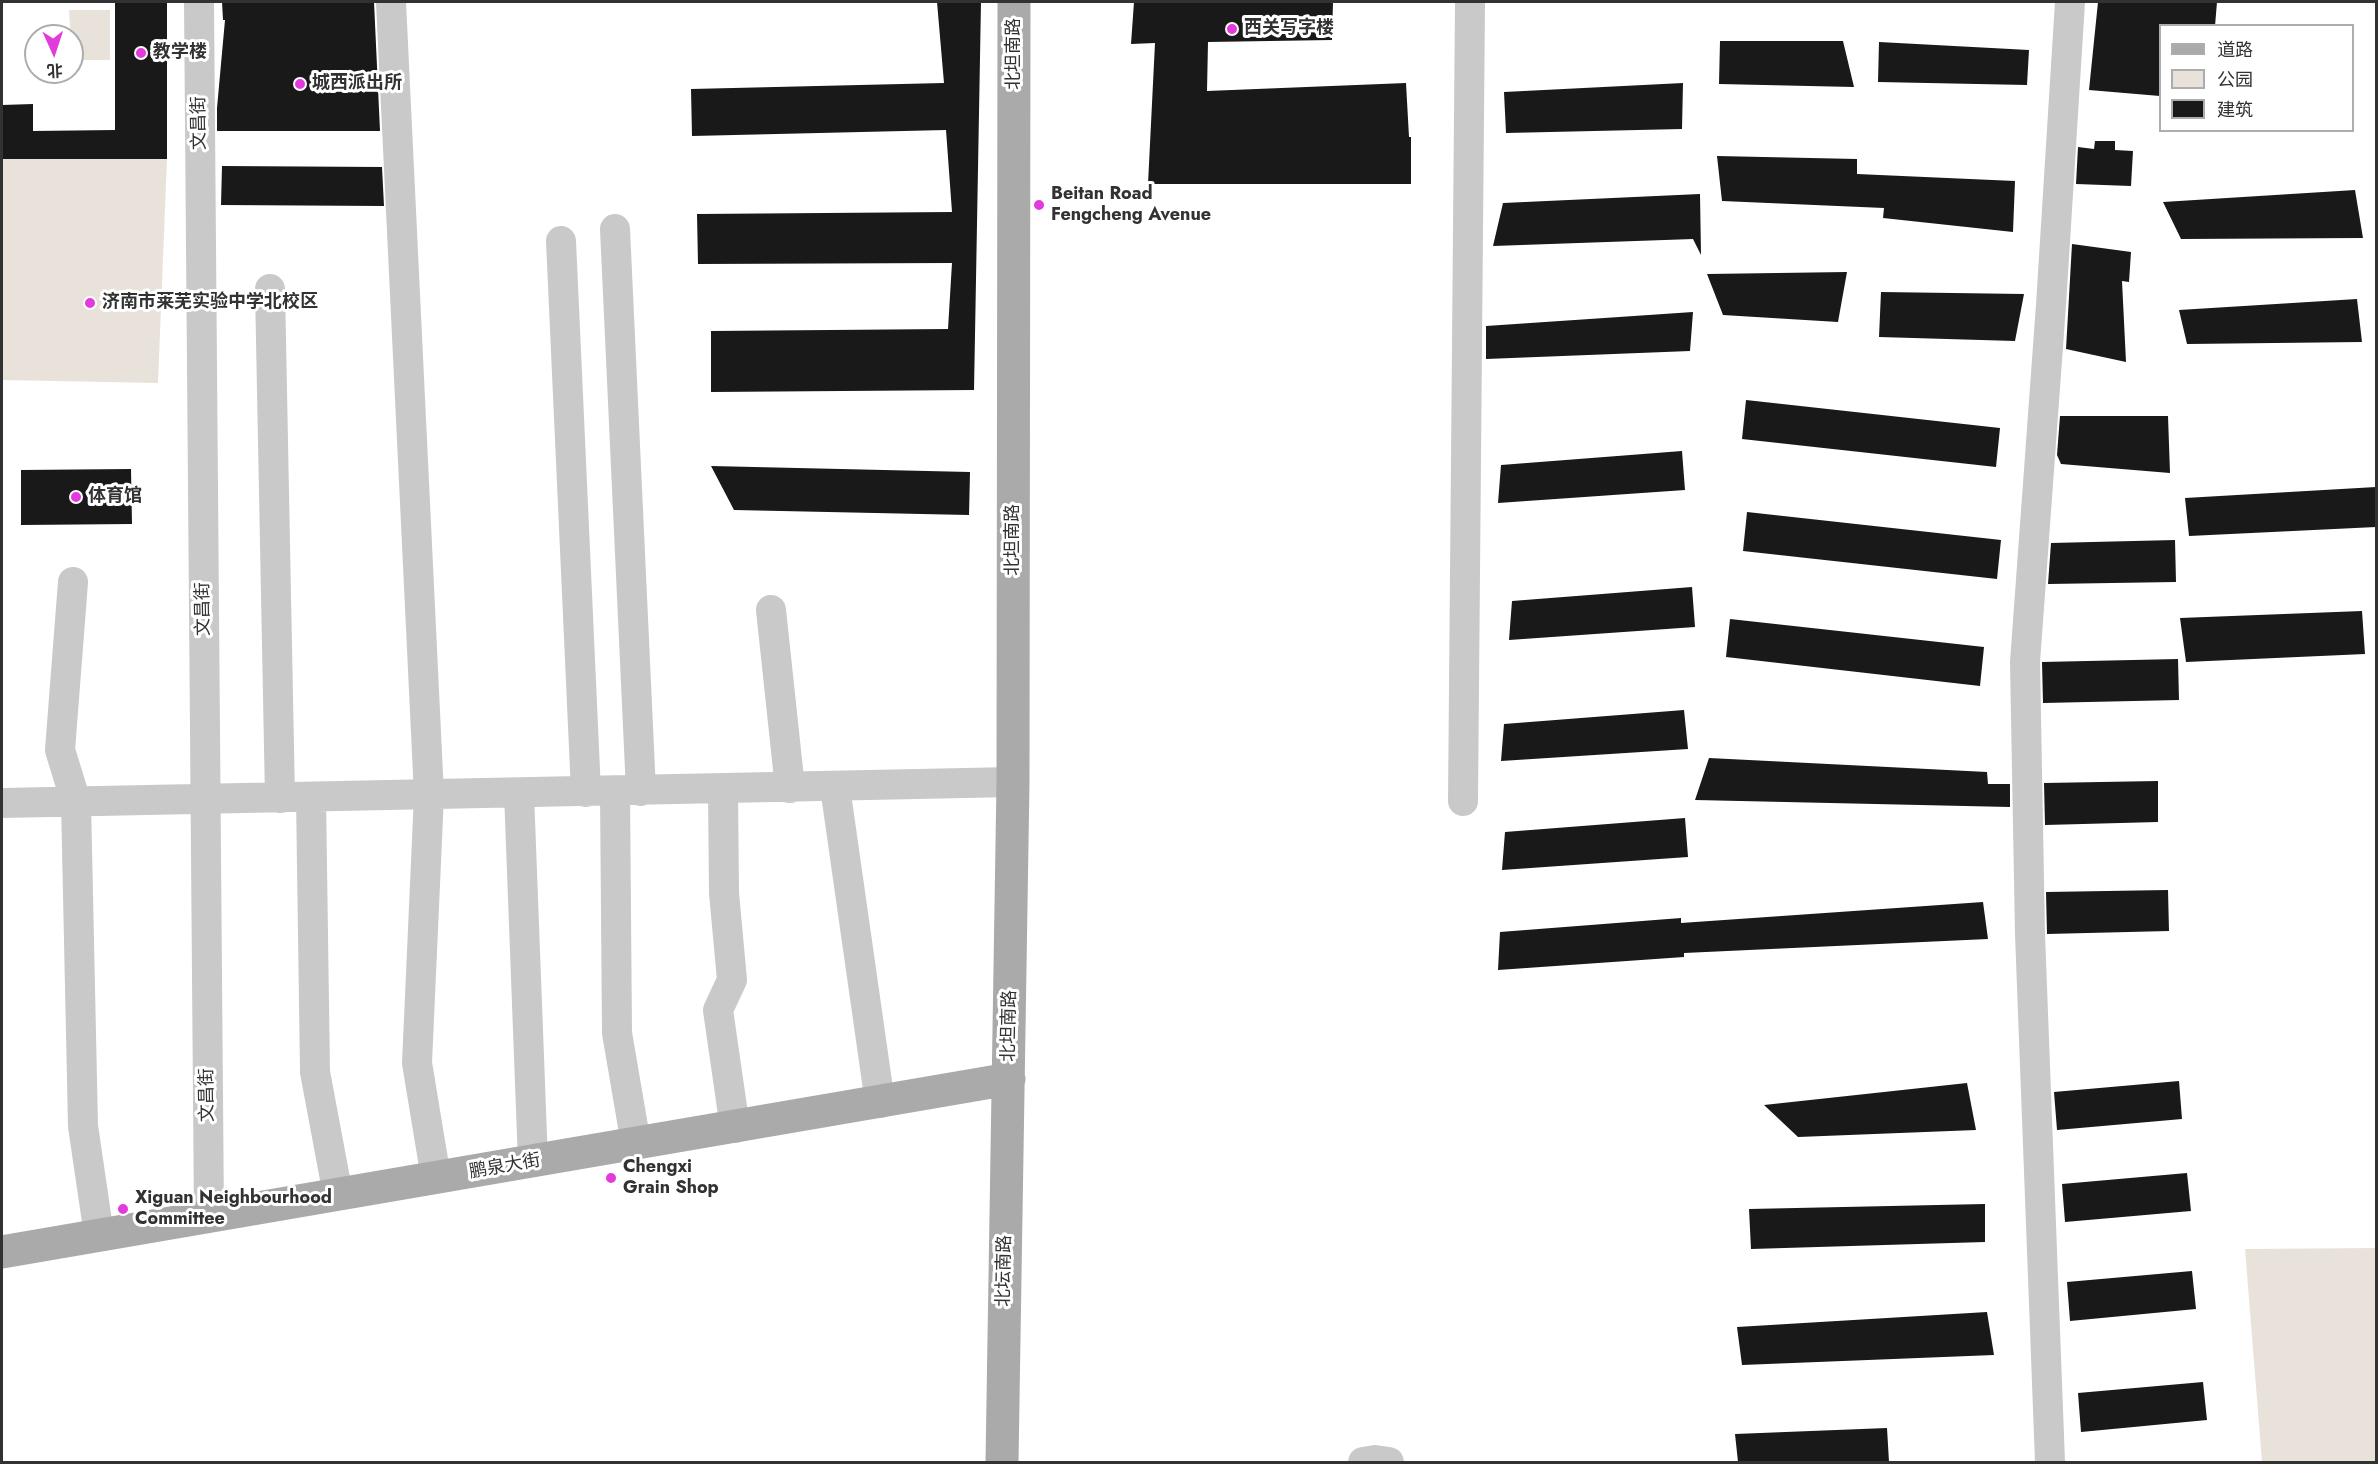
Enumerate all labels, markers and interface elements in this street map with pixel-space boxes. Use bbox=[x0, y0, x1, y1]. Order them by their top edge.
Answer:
street label: 北坦南路 bbox=[1004, 18, 1026, 90]
place label: 西关写字楼 bbox=[1244, 18, 1334, 40]
marker: 西关写字楼 bbox=[1225, 22, 1239, 36]
north arrow bbox=[24, 24, 84, 84]
legend bbox=[2159, 24, 2354, 132]
text: 道路 bbox=[2217, 37, 2253, 63]
place label: 教学楼 bbox=[153, 42, 207, 64]
marker: 教学楼 bbox=[134, 46, 148, 60]
text: 北 bbox=[46, 59, 63, 82]
text: 公园 bbox=[2217, 67, 2253, 93]
place label: 城西派出所 bbox=[312, 73, 402, 95]
marker: 城西派出所 bbox=[293, 77, 307, 91]
street label: 文昌街 bbox=[189, 96, 211, 150]
text: 建筑 bbox=[2217, 97, 2253, 123]
place label: Beitan Road Fengcheng Avenue bbox=[1051, 184, 1211, 226]
marker: Beitan Road Fengcheng Avenue bbox=[1032, 198, 1046, 212]
place label: 济南市莱芜实验中学北校区 bbox=[102, 292, 318, 314]
marker: 济南市莱芜实验中学北校区 bbox=[83, 296, 97, 310]
place label: 体育馆 bbox=[88, 486, 142, 508]
marker: 体育馆 bbox=[69, 490, 83, 504]
street label: 北坦南路 bbox=[1003, 504, 1025, 576]
street label: 文昌街 bbox=[193, 582, 215, 636]
street label: 北坦南路 bbox=[999, 990, 1021, 1062]
street label: 文昌街 bbox=[197, 1068, 219, 1122]
street label: 鹏泉大街 bbox=[468, 1150, 542, 1184]
place label: Chengxi Grain Shop bbox=[623, 1157, 719, 1200]
marker: Chengxi Grain Shop bbox=[604, 1171, 618, 1185]
place label: Xiguan Neighbourhood Committee bbox=[135, 1188, 332, 1230]
marker: Xiguan Neighbourhood Committee bbox=[116, 1202, 130, 1216]
street label: 北坛南路 bbox=[994, 1235, 1016, 1307]

